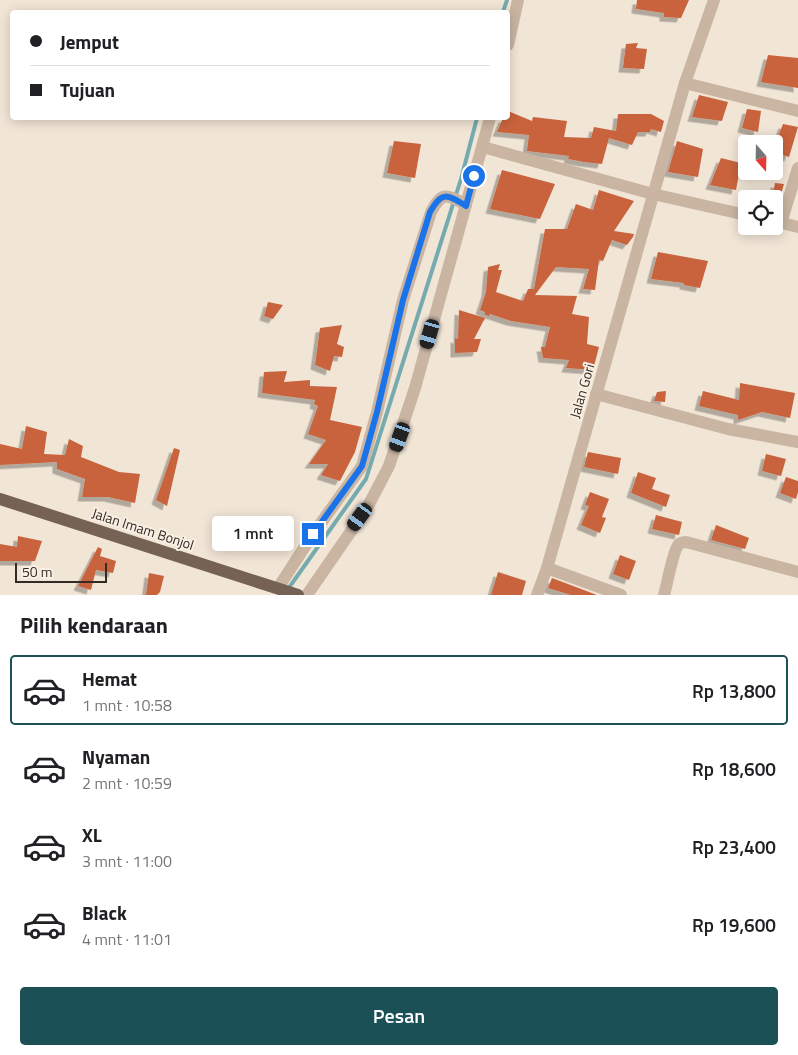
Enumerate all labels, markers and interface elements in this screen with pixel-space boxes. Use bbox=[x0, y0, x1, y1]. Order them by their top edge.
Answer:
text: Jemput bbox=[60, 27, 119, 56]
text: Tujuan bbox=[60, 75, 115, 104]
north arrow bbox=[738, 135, 782, 180]
map controls bbox=[738, 135, 783, 235]
route start bbox=[463, 165, 485, 187]
button: locate bbox=[738, 190, 783, 235]
car bbox=[418, 318, 441, 350]
street label: Jalan Gori bbox=[564, 361, 599, 421]
car bbox=[387, 420, 412, 454]
car bbox=[345, 500, 374, 534]
street label: Jalan Imam Bonjol bbox=[89, 502, 197, 555]
callout: 1 mnt bbox=[213, 516, 296, 552]
text: 1 mnt bbox=[233, 521, 273, 545]
route end bbox=[302, 523, 324, 545]
scale bar bbox=[15, 560, 108, 583]
text: 50 m bbox=[22, 561, 52, 582]
text: Pilih kendaraan bbox=[20, 608, 168, 642]
text: Hemat bbox=[82, 664, 137, 693]
icon: car bbox=[22, 668, 67, 713]
text: Rp 13,800 bbox=[692, 676, 776, 705]
text: 1 mnt · 10:58 bbox=[82, 693, 172, 717]
text: Nyaman bbox=[82, 742, 150, 771]
icon: car bbox=[22, 746, 67, 791]
text: Rp 18,600 bbox=[692, 754, 776, 783]
text: 2 mnt · 10:59 bbox=[82, 771, 172, 795]
text: XL bbox=[82, 820, 102, 849]
icon: car bbox=[22, 824, 67, 869]
text: Rp 23,400 bbox=[692, 832, 776, 861]
text: 3 mnt · 11:00 bbox=[82, 849, 172, 873]
text: Black bbox=[82, 898, 127, 927]
icon: car bbox=[22, 902, 67, 947]
text: Rp 19,600 bbox=[692, 910, 776, 939]
text: 4 mnt · 11:01 bbox=[82, 927, 172, 951]
button: Pesan bbox=[20, 987, 778, 1045]

